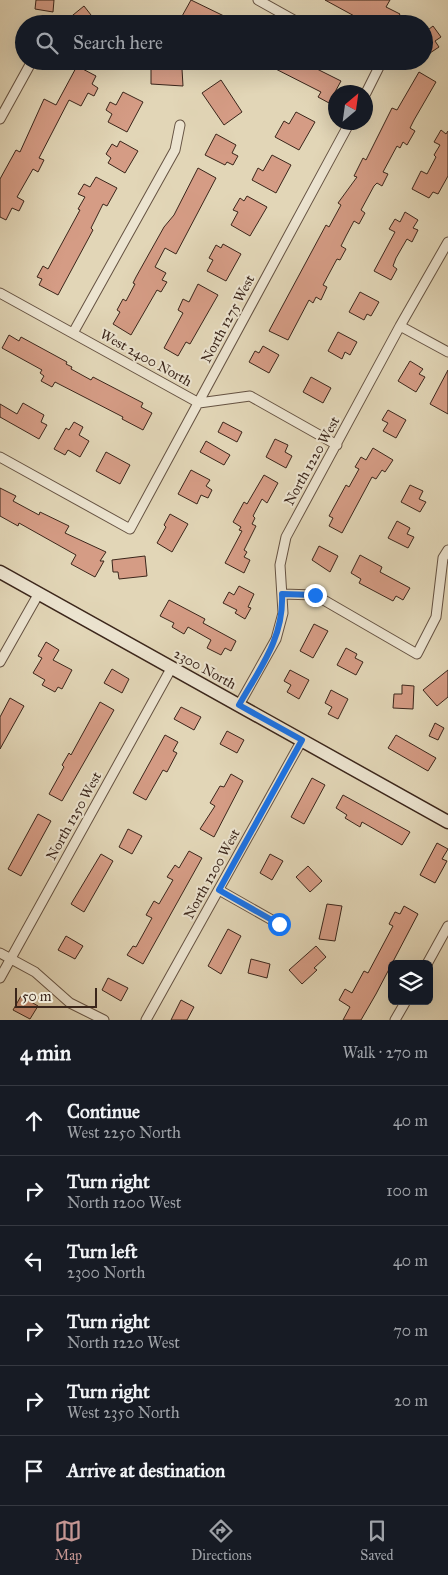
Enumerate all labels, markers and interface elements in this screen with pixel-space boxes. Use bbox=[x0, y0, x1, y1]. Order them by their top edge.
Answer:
search box bbox=[15, 15, 433, 70]
icon: search bbox=[33, 29, 61, 57]
text: Search here bbox=[73, 31, 163, 54]
north arrow bbox=[328, 85, 373, 130]
street label: North 1275 West bbox=[198, 272, 258, 366]
street label: West 2400 North bbox=[97, 326, 195, 390]
street label: North 1220 West bbox=[281, 414, 343, 508]
route end bbox=[304, 584, 327, 607]
street label: 2300 North bbox=[171, 645, 239, 693]
street label: North 1250 West bbox=[43, 769, 105, 863]
street label: North 1200 West bbox=[180, 826, 244, 922]
route start bbox=[268, 913, 291, 936]
map controls bbox=[388, 960, 433, 1005]
button: layers bbox=[388, 960, 433, 1005]
scale bar bbox=[15, 985, 98, 1008]
text: 50 m bbox=[22, 988, 51, 1005]
text: 4 min bbox=[20, 1040, 71, 1066]
text: Walk · 270 m bbox=[342, 1043, 428, 1062]
text: Continue bbox=[67, 1100, 140, 1123]
icon: ahead bbox=[20, 1107, 48, 1135]
text: 40 m bbox=[393, 1111, 428, 1130]
text: West 2250 North bbox=[67, 1123, 181, 1142]
text: Turn right bbox=[67, 1170, 150, 1193]
icon: right bbox=[20, 1177, 48, 1205]
text: 100 m bbox=[386, 1181, 428, 1200]
text: North 1200 West bbox=[67, 1193, 181, 1212]
text: Turn left bbox=[67, 1240, 137, 1263]
icon: left bbox=[20, 1247, 48, 1275]
text: 40 m bbox=[393, 1251, 428, 1270]
text: 2300 North bbox=[67, 1263, 145, 1282]
text: Turn right bbox=[67, 1310, 150, 1333]
icon: right bbox=[20, 1317, 48, 1345]
text: 70 m bbox=[393, 1321, 428, 1340]
text: North 1220 West bbox=[67, 1333, 180, 1352]
text: Turn right bbox=[67, 1380, 150, 1403]
icon: right bbox=[20, 1387, 48, 1415]
text: 20 m bbox=[394, 1391, 428, 1410]
text: West 2350 North bbox=[67, 1403, 180, 1422]
icon: arrive bbox=[20, 1457, 48, 1485]
text: Arrive at destination bbox=[67, 1459, 225, 1482]
tab: Map bbox=[54, 1517, 82, 1564]
tab: Directions bbox=[191, 1517, 252, 1564]
tab: Saved bbox=[360, 1517, 394, 1564]

